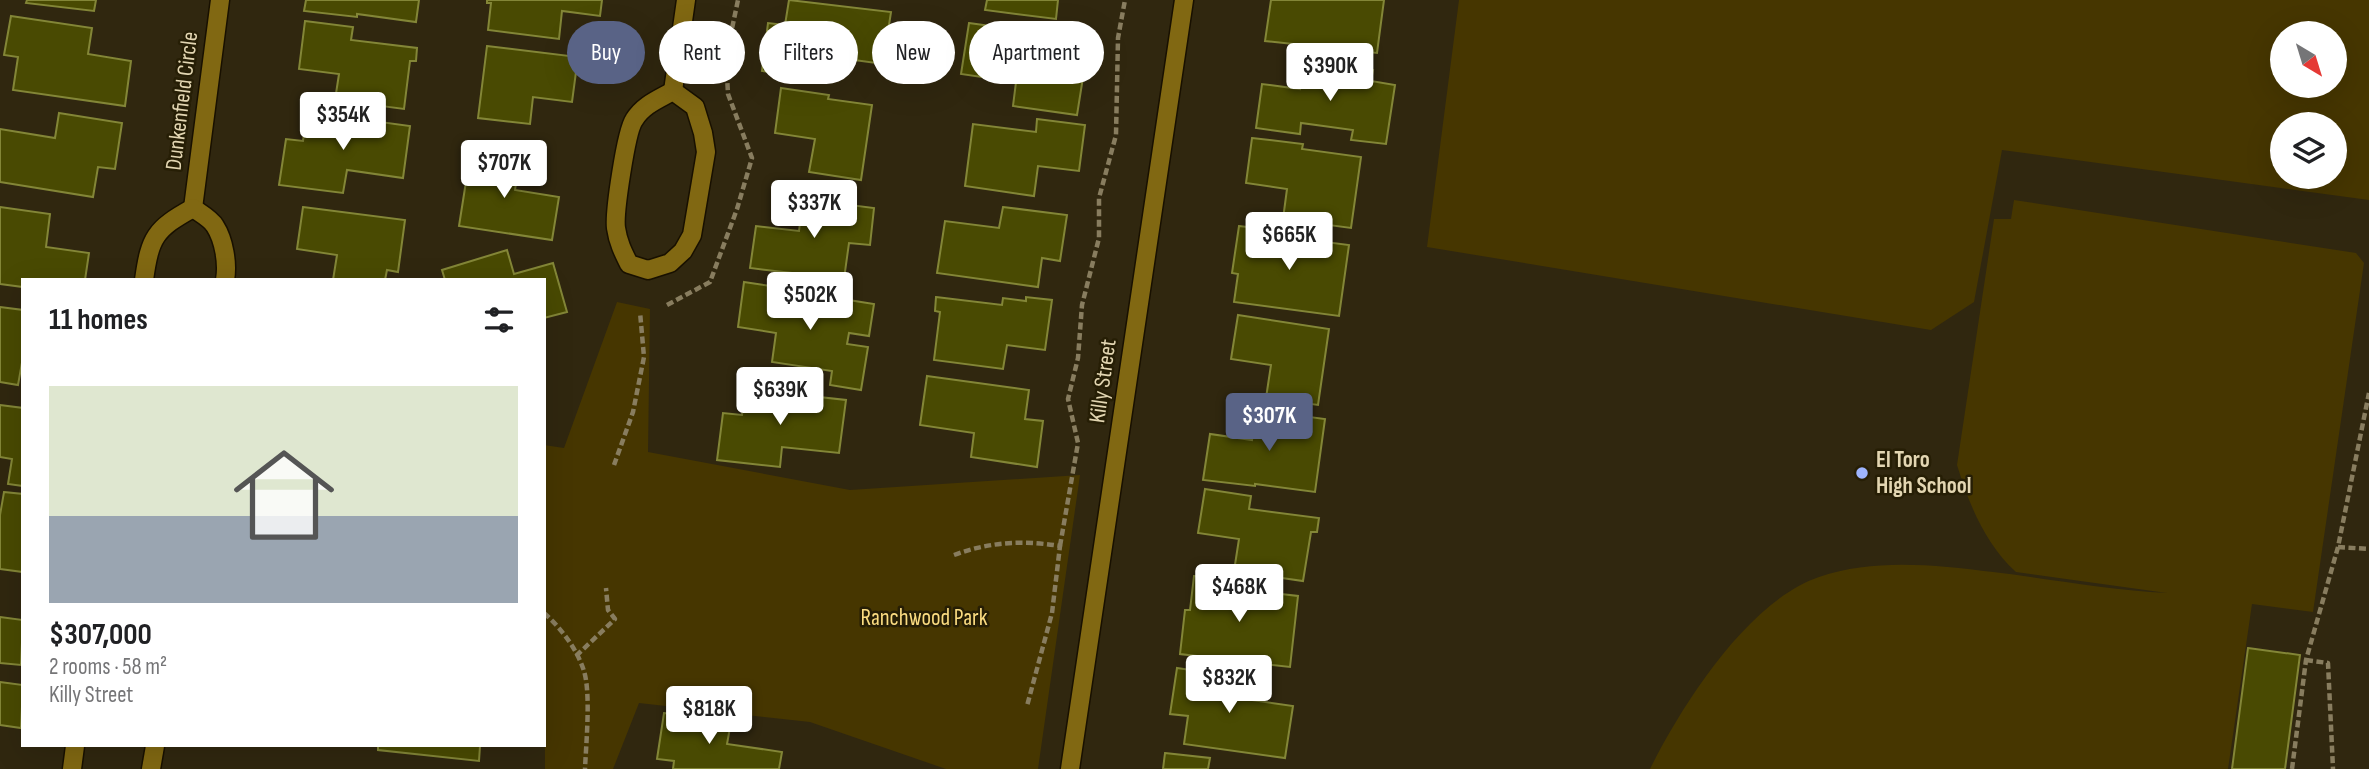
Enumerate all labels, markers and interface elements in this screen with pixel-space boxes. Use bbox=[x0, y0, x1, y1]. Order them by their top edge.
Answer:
chip: Buy bbox=[567, 21, 645, 84]
chip: Rent bbox=[659, 21, 745, 84]
chip: Filters bbox=[759, 21, 858, 84]
chip: New bbox=[872, 21, 955, 84]
chip: Apartment bbox=[969, 21, 1104, 84]
north arrow bbox=[2270, 21, 2347, 98]
map controls bbox=[2270, 21, 2347, 189]
street label: Dunkenfield Circle bbox=[160, 30, 204, 172]
pin: $390K bbox=[1281, 43, 1379, 103]
text: $390K bbox=[1302, 52, 1358, 80]
pin: $354K bbox=[294, 92, 392, 152]
text: $354K bbox=[316, 101, 370, 129]
button: layers bbox=[2270, 112, 2347, 189]
pin: $707K bbox=[455, 140, 553, 200]
text: $707K bbox=[477, 149, 531, 177]
pin: $337K bbox=[765, 180, 863, 240]
text: $337K bbox=[787, 189, 841, 217]
pin: $665K bbox=[1240, 212, 1338, 272]
text: $665K bbox=[1262, 221, 1316, 249]
pin: $502K bbox=[761, 272, 859, 332]
text: $502K bbox=[783, 281, 837, 309]
icon: filters bbox=[480, 301, 518, 339]
text: 11 homes bbox=[49, 302, 148, 338]
street label: Killy Street bbox=[1083, 337, 1123, 425]
pin: $639K bbox=[731, 368, 829, 427]
text: $639K bbox=[752, 376, 808, 404]
pin: $307K bbox=[1220, 393, 1318, 453]
text: $307K bbox=[1242, 402, 1296, 430]
icon: home bbox=[221, 432, 347, 558]
place label: El Toro High School bbox=[1876, 446, 1971, 500]
marker: El Toro High School bbox=[1854, 465, 1870, 481]
pin: $468K bbox=[1190, 564, 1288, 624]
text: $468K bbox=[1211, 573, 1267, 601]
park label: Ranchwood Park bbox=[861, 604, 988, 632]
text: $307,000 bbox=[49, 617, 152, 653]
text: 2 rooms · 58 m² bbox=[49, 653, 167, 681]
pin: $832K bbox=[1180, 656, 1278, 715]
text: $832K bbox=[1202, 664, 1256, 692]
text: Killy Street bbox=[49, 681, 133, 709]
pin: $818K bbox=[660, 686, 758, 746]
text: $818K bbox=[682, 695, 736, 723]

